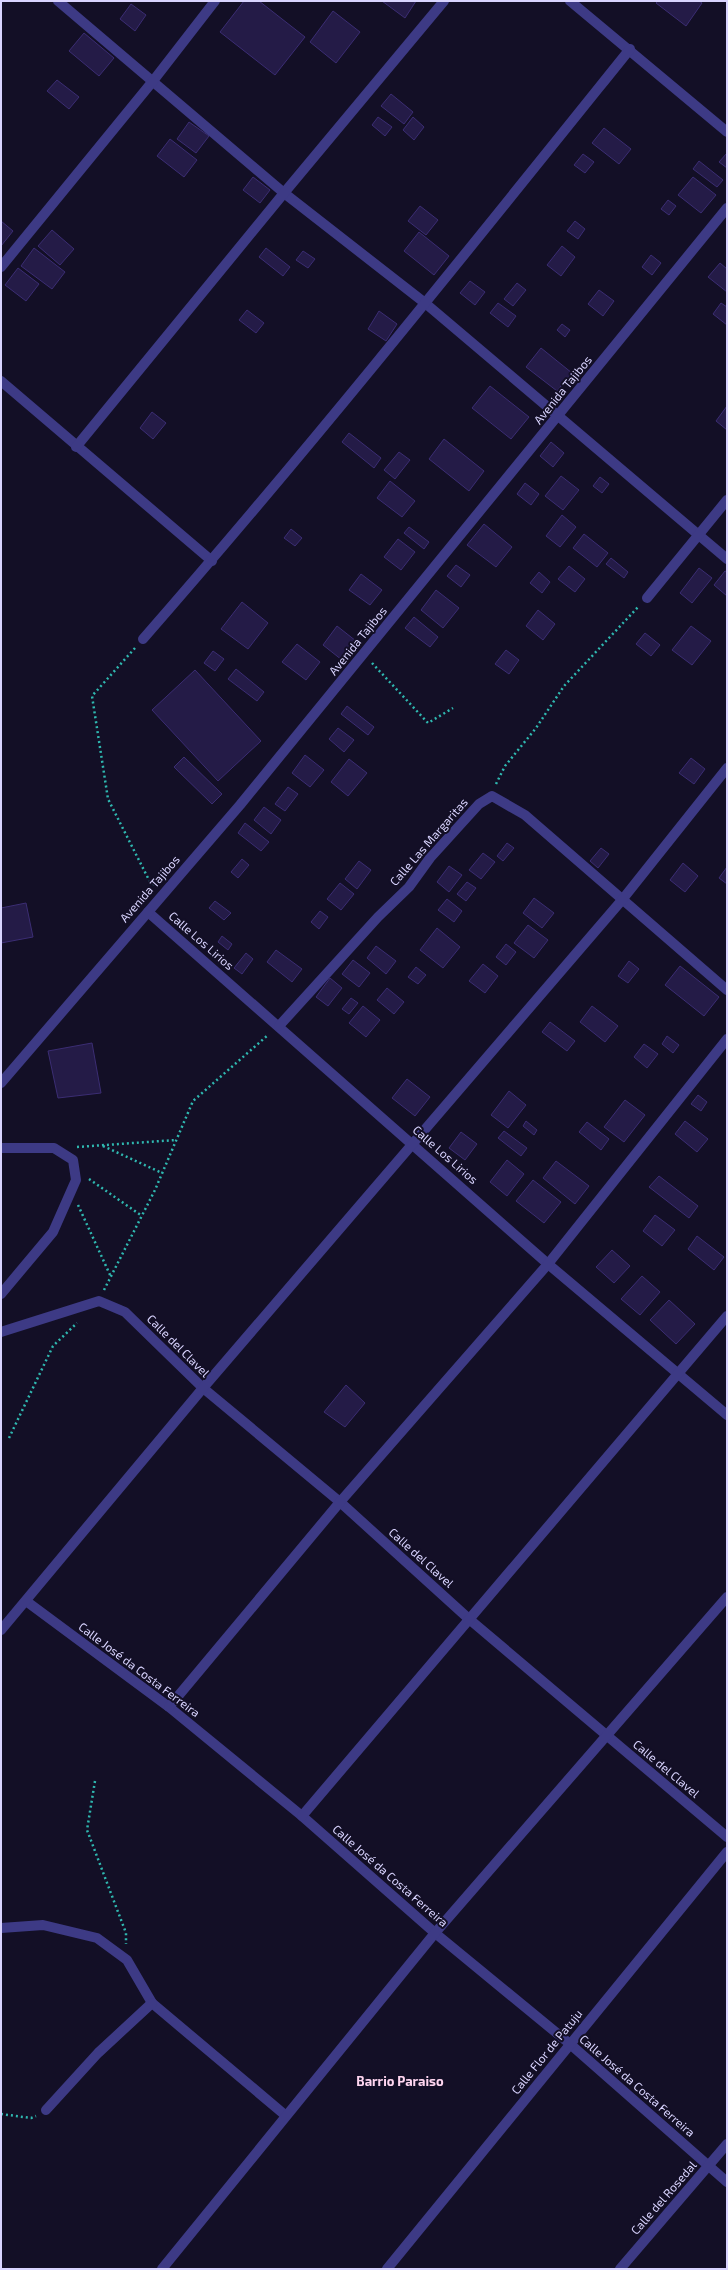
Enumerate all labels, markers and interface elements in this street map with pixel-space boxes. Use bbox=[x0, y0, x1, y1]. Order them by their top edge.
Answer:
street label: Avenida Tajibos bbox=[530, 352, 595, 427]
street label: Avenida Tajibos bbox=[325, 603, 390, 678]
street label: Calle Las Margaritas bbox=[386, 795, 470, 888]
street label: Avenida Tajibos bbox=[116, 852, 183, 925]
street label: Calle Los Lirios bbox=[166, 908, 237, 972]
street label: Calle Los Lirios bbox=[410, 1122, 481, 1186]
street label: Calle del Clavel bbox=[145, 1311, 213, 1380]
street label: Calle del Clavel bbox=[386, 1525, 457, 1590]
street label: Calle José da Costa Ferreira bbox=[76, 1619, 203, 1719]
street label: Calle del Clavel bbox=[631, 1736, 703, 1800]
street label: Calle José da Costa Ferreira bbox=[330, 1821, 451, 1929]
street label: Calle Flor de Patuju bbox=[508, 2006, 585, 2097]
street label: Calle José da Costa Ferreira bbox=[577, 2031, 698, 2139]
district label: Barrio Paraiso bbox=[356, 2073, 444, 2089]
street label: Calle del Rosedal bbox=[628, 2157, 699, 2237]

